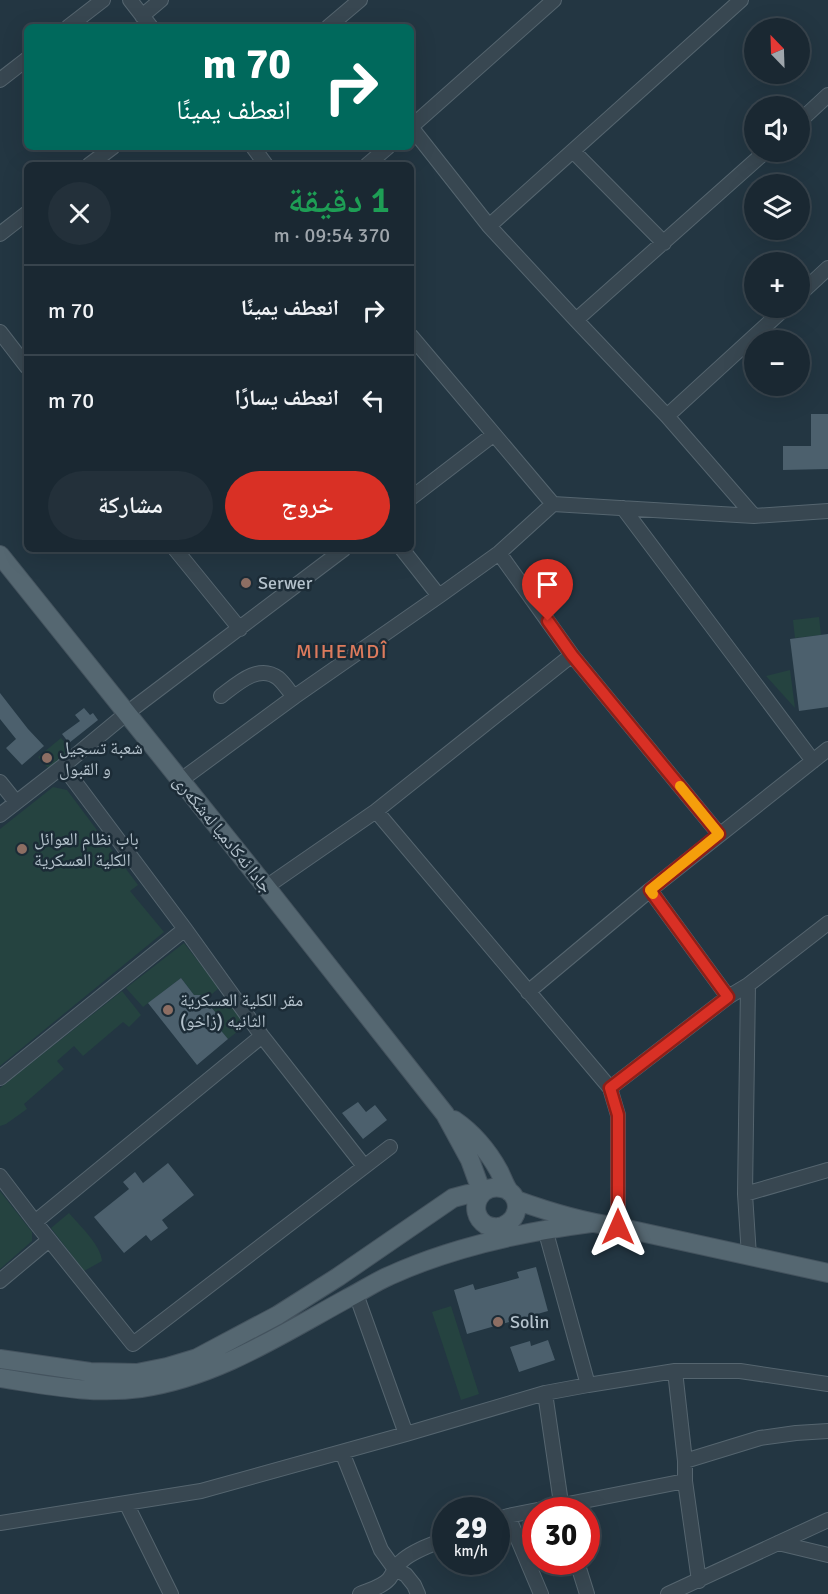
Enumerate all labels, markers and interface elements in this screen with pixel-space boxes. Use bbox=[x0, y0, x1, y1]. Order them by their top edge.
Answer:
north arrow bbox=[744, 18, 810, 84]
map controls bbox=[744, 18, 810, 396]
text: 70 m bbox=[202, 39, 291, 90]
icon: right bbox=[312, 48, 390, 126]
text: انعطف يمينًا bbox=[176, 94, 291, 127]
button: sound bbox=[744, 96, 810, 162]
button: layers bbox=[744, 174, 810, 240]
text: 1 دقيقة bbox=[288, 178, 390, 223]
button: close bbox=[48, 182, 111, 245]
text: 370 m · 09:54 bbox=[274, 223, 390, 248]
button: + bbox=[744, 252, 810, 318]
text: انعطف يمينًا bbox=[241, 294, 339, 321]
icon: right bbox=[357, 294, 390, 327]
text: 70 m bbox=[48, 297, 94, 324]
button: − bbox=[744, 330, 810, 396]
text: انعطف يسارًا bbox=[234, 384, 339, 411]
icon: left bbox=[357, 384, 390, 417]
text: 70 m bbox=[48, 387, 94, 414]
button: مشاركة bbox=[48, 471, 213, 540]
button: خروج bbox=[225, 471, 390, 540]
pin bbox=[522, 559, 573, 621]
icon: arrive bbox=[531, 568, 564, 601]
place label: Serwer bbox=[258, 572, 313, 594]
marker: Serwer bbox=[239, 576, 253, 590]
district label: MIHEMDÎ bbox=[296, 639, 388, 664]
place label: شعبة تسجيل و القبول bbox=[59, 737, 143, 780]
marker: شعبة تسجيل و القبول bbox=[40, 751, 54, 765]
street label: جادا ئه‌كادميا له‌شكه‌رى bbox=[169, 770, 277, 898]
place label: باب نظام العوائل الكلية العسكرية bbox=[34, 828, 139, 871]
marker: باب نظام العوائل الكلية العسكرية bbox=[15, 842, 29, 856]
place label: مقر الكلية العسكرية الثانيه (زاخو) bbox=[180, 989, 303, 1032]
marker: مقر الكلية العسكرية الثانيه (زاخو) bbox=[161, 1003, 175, 1017]
position arrow bbox=[586, 1195, 650, 1259]
place label: Solin bbox=[510, 1311, 549, 1333]
marker: Solin bbox=[491, 1315, 505, 1329]
speed limit sign: 30 bbox=[522, 1497, 600, 1575]
text: 29 bbox=[455, 1510, 487, 1547]
text: km/h bbox=[454, 1542, 488, 1560]

